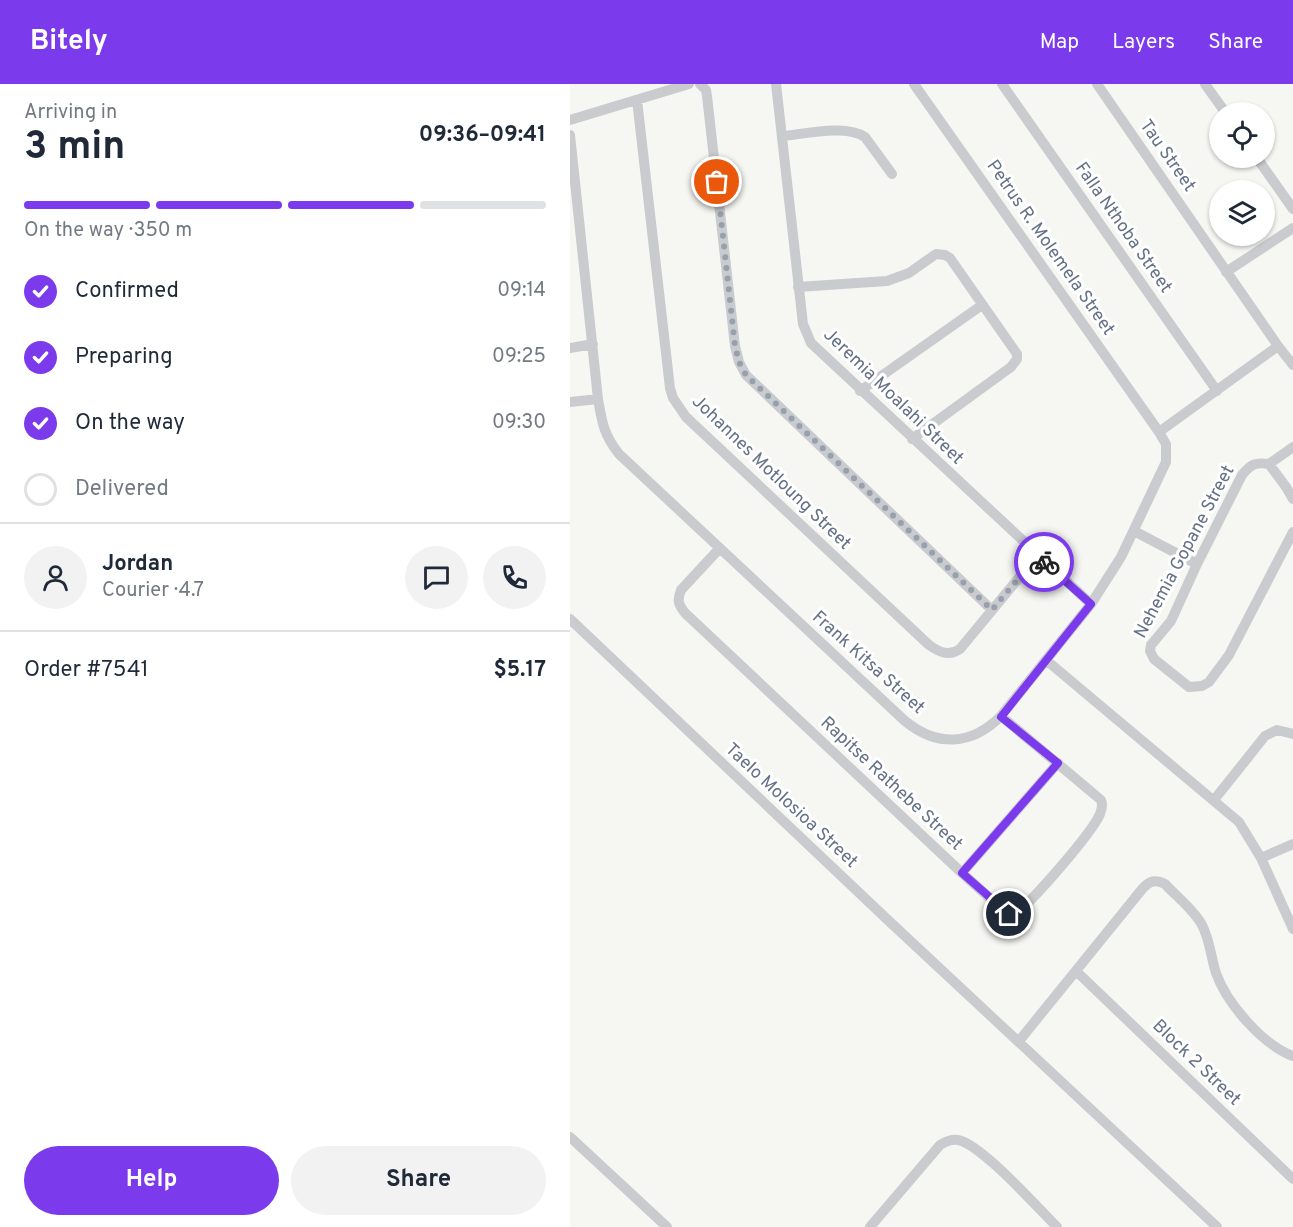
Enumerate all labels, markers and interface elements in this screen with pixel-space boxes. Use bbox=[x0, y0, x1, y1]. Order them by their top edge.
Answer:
text: Bitely bbox=[30, 24, 108, 60]
text: Map bbox=[1040, 29, 1079, 56]
text: Layers bbox=[1112, 29, 1175, 56]
text: Share bbox=[1208, 29, 1263, 56]
text: Arriving in bbox=[24, 100, 117, 126]
map controls bbox=[1209, 102, 1275, 246]
button: locate bbox=[1209, 102, 1275, 168]
street label: Tau Street bbox=[1134, 116, 1200, 196]
text: 09:36–09:41 bbox=[419, 122, 546, 149]
text: 3 min bbox=[24, 124, 125, 173]
pin bbox=[691, 156, 742, 207]
street label: Petrus R. Molemela Street bbox=[981, 156, 1119, 340]
street label: Falla Nthoba Street bbox=[1069, 158, 1177, 298]
icon: bag bbox=[700, 165, 733, 198]
button: layers bbox=[1209, 180, 1275, 246]
text: On the way · 350 m bbox=[24, 218, 192, 244]
icon: check bbox=[24, 275, 57, 308]
text: Confirmed bbox=[75, 278, 179, 305]
text: 09:14 bbox=[497, 278, 546, 304]
street label: Jeremia Moalahi Street bbox=[818, 324, 968, 470]
icon: check bbox=[24, 341, 57, 374]
text: Preparing bbox=[75, 344, 173, 371]
text: 09:25 bbox=[492, 344, 546, 370]
street label: Johannes Motloung Street bbox=[686, 391, 856, 555]
icon: check bbox=[24, 407, 57, 440]
text: On the way bbox=[75, 410, 185, 437]
text: 09:30 bbox=[492, 410, 546, 436]
street label: Nehemia Gopane Street bbox=[1130, 462, 1240, 642]
text: Delivered bbox=[75, 476, 169, 503]
courier bbox=[1014, 532, 1074, 592]
button: person bbox=[24, 546, 87, 609]
button: chat bbox=[405, 546, 468, 609]
button: phone bbox=[483, 546, 546, 609]
icon: bike bbox=[1028, 546, 1061, 579]
text: Jordan bbox=[102, 551, 173, 578]
text: Courier · 4.7 bbox=[102, 578, 204, 604]
street label: Frank Kitsa Street bbox=[807, 606, 929, 720]
text: Order #7541 bbox=[24, 657, 149, 684]
text: $5.17 bbox=[493, 657, 546, 684]
street label: Rapitse Rathebe Street bbox=[815, 712, 967, 856]
street label: Taelo Molosioa Street bbox=[720, 738, 862, 874]
pin bbox=[983, 888, 1034, 939]
icon: home bbox=[992, 897, 1025, 930]
street label: Block 2 Street bbox=[1147, 1015, 1245, 1111]
button: Help bbox=[24, 1146, 279, 1215]
button: Share bbox=[291, 1146, 546, 1215]

